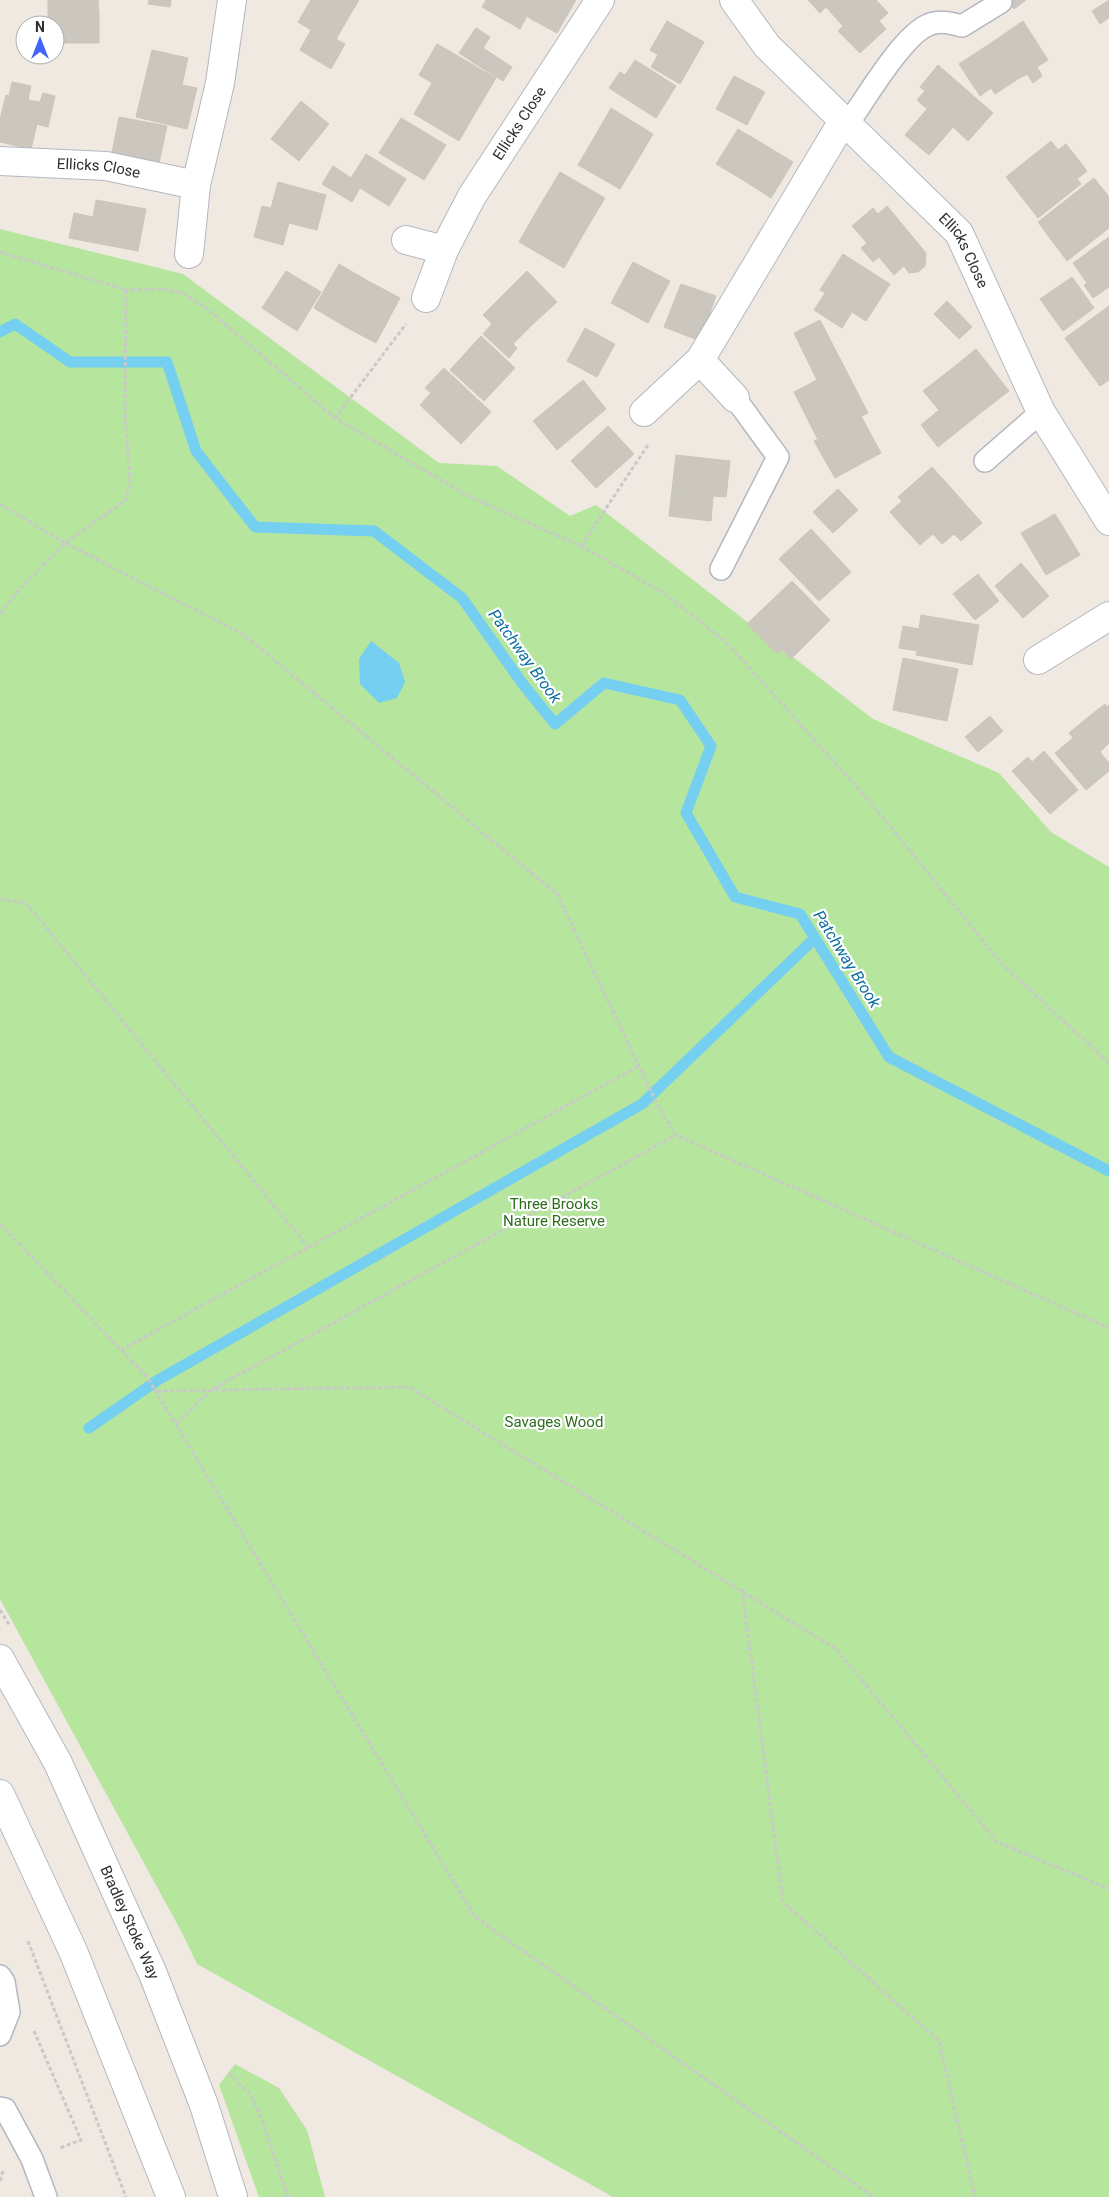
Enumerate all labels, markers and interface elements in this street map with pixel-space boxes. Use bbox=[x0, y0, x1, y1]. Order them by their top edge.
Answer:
north arrow bbox=[15, 15, 65, 65]
text: N bbox=[35, 19, 45, 35]
street label: Ellicks Close bbox=[489, 83, 550, 163]
street label: Ellicks Close bbox=[56, 155, 142, 182]
street label: Ellicks Close bbox=[935, 209, 992, 291]
water label: Patchway Brook bbox=[485, 605, 566, 708]
water label: Patchway Brook bbox=[809, 907, 885, 1012]
park label: Three Brooks Nature Reserve bbox=[503, 1195, 605, 1230]
park label: Savages Wood bbox=[505, 1413, 603, 1431]
street label: Bradley Stoke Way bbox=[96, 1863, 163, 1982]

